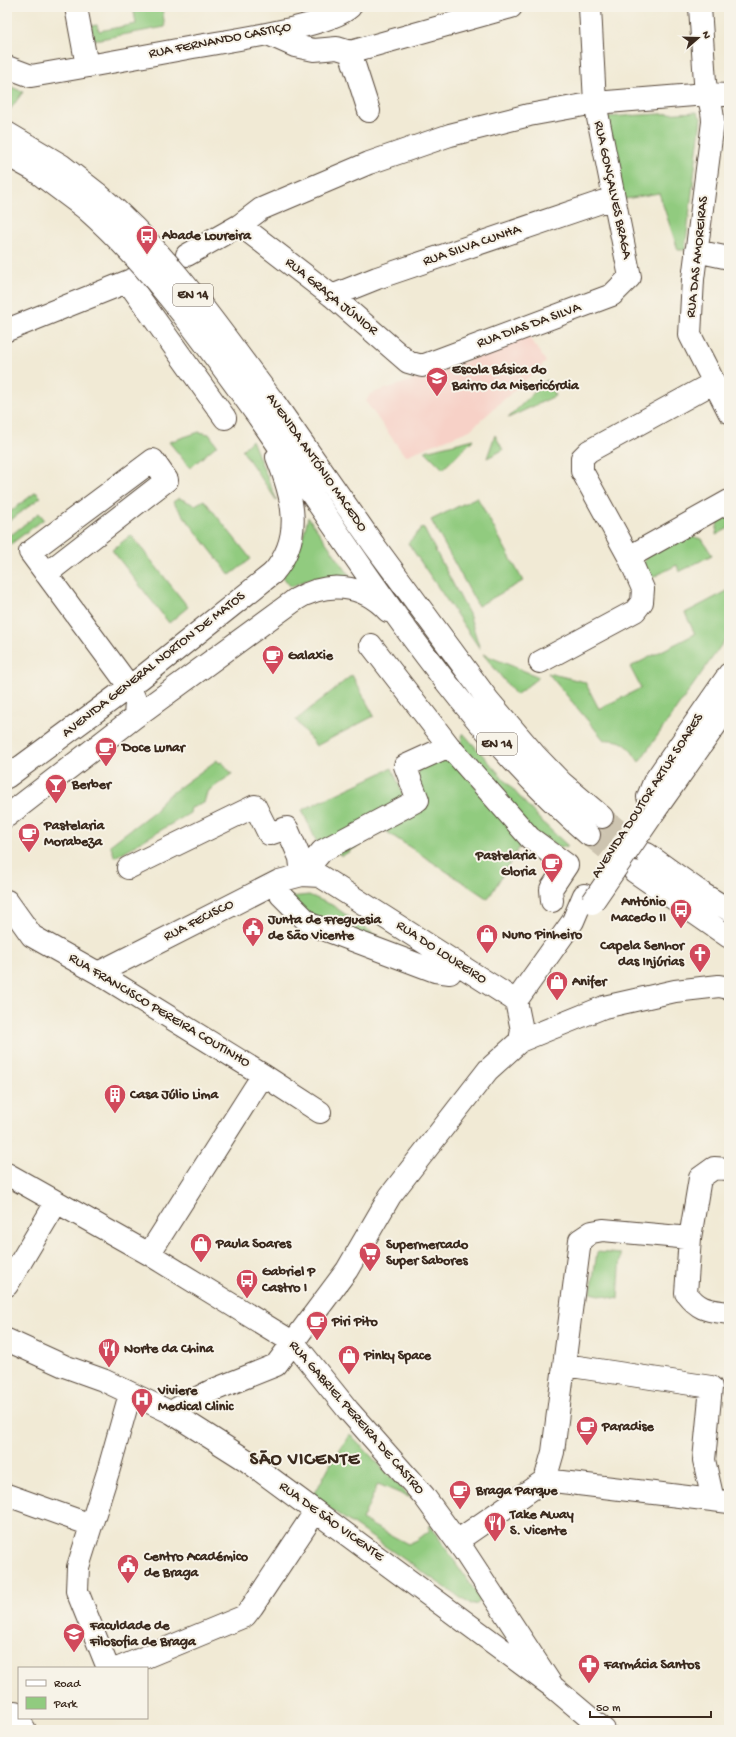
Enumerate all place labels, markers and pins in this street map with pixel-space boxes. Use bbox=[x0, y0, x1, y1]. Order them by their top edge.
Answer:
bus stop icon: Abade Loureira bbox=[134, 223, 160, 256]
place label: Abade Loureira bbox=[161, 228, 252, 245]
place label: Escola Básica do Bairro da Misericórdia bbox=[451, 362, 580, 395]
school or university icon: Escola Básica do Bairro da Misericórdia bbox=[424, 365, 450, 398]
cafe icon: Galaxie bbox=[260, 643, 286, 676]
place label: Galaxie bbox=[288, 648, 334, 665]
cafe icon: Doce Lunar bbox=[93, 735, 119, 768]
place label: Doce Lunar bbox=[120, 740, 187, 757]
bar icon: Berber bbox=[43, 772, 69, 805]
place label: Berber bbox=[71, 777, 113, 794]
place label: Pastelaria Morabeza bbox=[43, 818, 105, 851]
cafe icon: Pastelaria Morabeza bbox=[16, 821, 42, 854]
place label: Pastelaria Gloria bbox=[475, 848, 537, 881]
cafe icon: Pastelaria Gloria bbox=[539, 851, 565, 884]
place label: António Macedo II bbox=[611, 894, 667, 927]
bus stop icon: António Macedo II bbox=[668, 897, 694, 930]
place label: Junta de Freguesia de São Vicente bbox=[267, 912, 382, 945]
public building icon: Junta de Freguesia de São Vicente bbox=[240, 915, 266, 948]
shop icon: Nuno Pinheiro bbox=[474, 922, 500, 955]
place label: Nuno Pinheiro bbox=[502, 927, 583, 944]
place label: Capela Senhor das Injúrias bbox=[599, 938, 686, 971]
church icon: Capela Senhor das Injúrias bbox=[687, 941, 713, 974]
shop icon: Anifer bbox=[544, 969, 570, 1002]
place label: Anifer bbox=[571, 974, 608, 991]
building icon: Casa Júlio Lima bbox=[102, 1082, 128, 1115]
place label: Casa Júlio Lima bbox=[129, 1087, 219, 1104]
shop icon: Paula Soares bbox=[188, 1231, 214, 1264]
place label: Paula Soares bbox=[215, 1236, 292, 1253]
place label: Supermercado Super Sabores bbox=[386, 1237, 469, 1270]
supermarket icon: Supermercado Super Sabores bbox=[357, 1240, 383, 1273]
place label: Gabriel P Castro I bbox=[261, 1264, 317, 1297]
bus stop icon: Gabriel P Castro I bbox=[234, 1267, 260, 1300]
cafe icon: Piri Pito bbox=[304, 1309, 330, 1342]
place label: Piri Pito bbox=[331, 1314, 379, 1331]
restaurant icon: Norte da China bbox=[96, 1336, 122, 1369]
place label: Norte da China bbox=[124, 1341, 215, 1358]
shop icon: Pinky Space bbox=[336, 1343, 362, 1376]
place label: Pinky Space bbox=[363, 1348, 432, 1365]
place label: Viviere Medical Clinic bbox=[157, 1383, 234, 1416]
hospital icon: Viviere Medical Clinic bbox=[129, 1386, 155, 1419]
cafe icon: Paradise bbox=[574, 1414, 600, 1447]
place label: Paradise bbox=[601, 1419, 655, 1436]
cafe icon: Braga Parque bbox=[447, 1478, 473, 1511]
place label: Braga Parque bbox=[475, 1483, 558, 1500]
place label: Take Away S. Vicente bbox=[509, 1507, 574, 1540]
restaurant icon: Take Away S. Vicente bbox=[482, 1510, 508, 1543]
place label: Centro Académico de Braga bbox=[143, 1549, 249, 1582]
public building icon: Centro Académico de Braga bbox=[115, 1552, 141, 1585]
place label: Faculdade de Filosofia de Braga bbox=[89, 1618, 197, 1651]
school or university icon: Faculdade de Filosofia de Braga bbox=[61, 1621, 87, 1654]
pharmacy icon: Farmácia Santos bbox=[576, 1652, 602, 1685]
place label: Farmácia Santos bbox=[603, 1657, 700, 1674]

